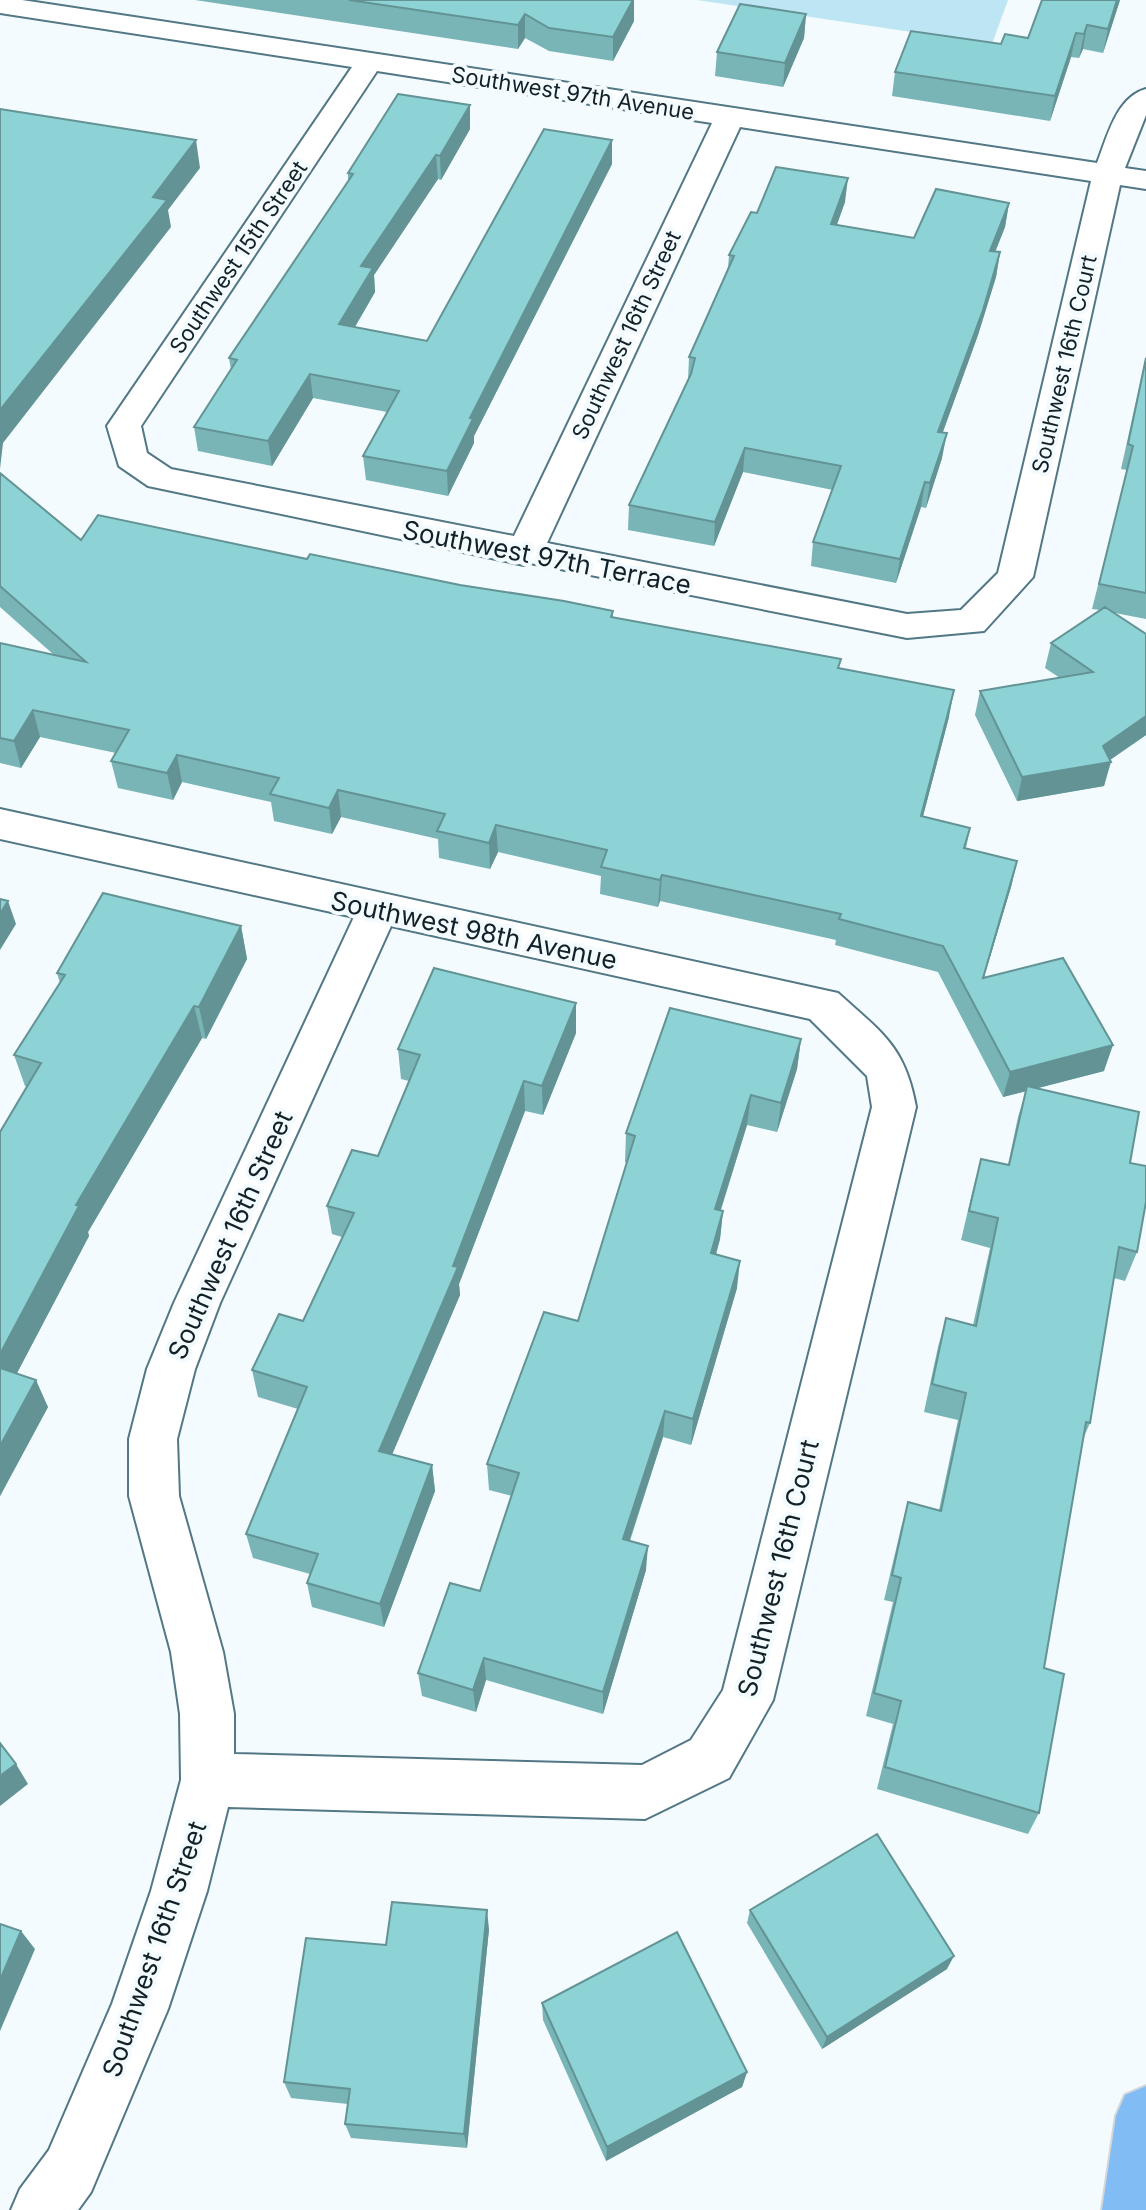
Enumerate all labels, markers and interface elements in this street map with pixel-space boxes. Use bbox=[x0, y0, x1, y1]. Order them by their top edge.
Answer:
street label: Southwest 97th Avenue bbox=[450, 61, 696, 125]
street label: Southwest 15th Street bbox=[164, 156, 312, 358]
street label: Southwest 16th Street bbox=[566, 227, 686, 443]
street label: Southwest 16th Court bbox=[1026, 252, 1102, 476]
street label: Southwest 97th Terrace bbox=[400, 514, 694, 600]
street label: Southwest 98th Avenue bbox=[328, 885, 620, 975]
street label: Southwest 16th Street bbox=[161, 1106, 299, 1364]
street label: Southwest 16th Court bbox=[731, 1436, 825, 1700]
street label: Southwest 16th Street bbox=[96, 1817, 212, 2081]

